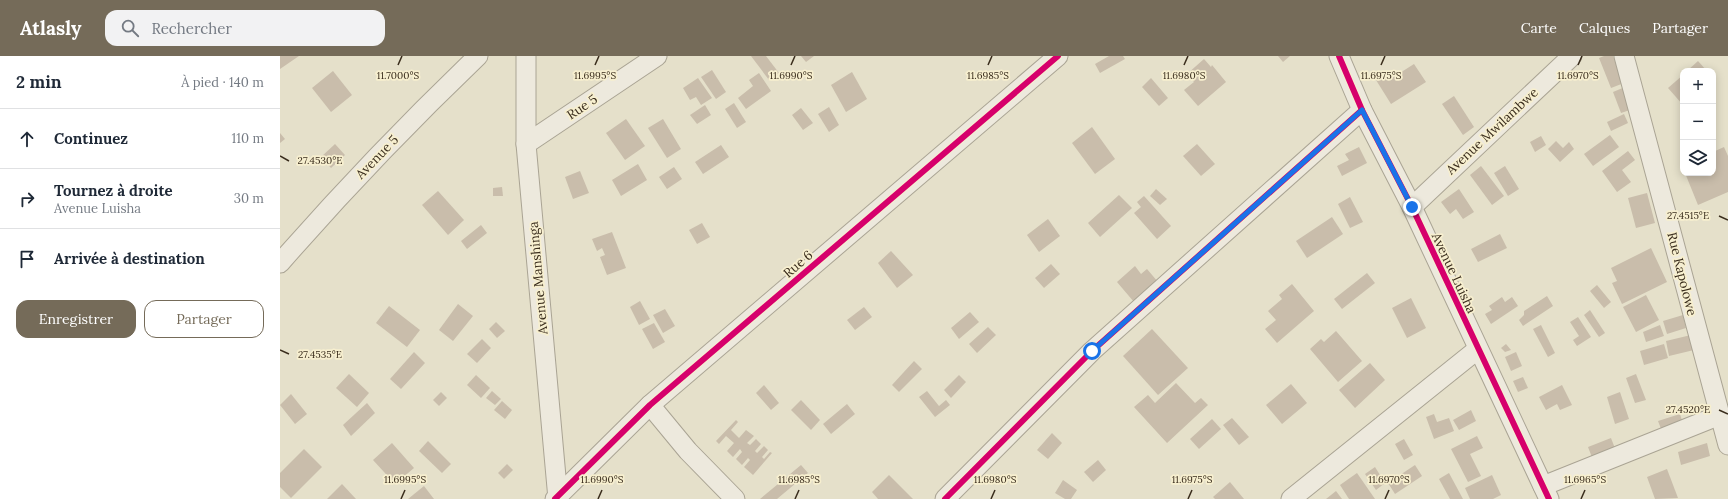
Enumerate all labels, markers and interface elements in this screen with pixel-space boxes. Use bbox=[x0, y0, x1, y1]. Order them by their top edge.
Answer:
search box bbox=[105, 10, 385, 46]
text: Atlasly bbox=[20, 16, 81, 40]
icon: search bbox=[119, 17, 141, 39]
text: Rechercher bbox=[151, 19, 232, 38]
text: Carte bbox=[1521, 19, 1557, 37]
text: Calques bbox=[1579, 19, 1630, 37]
text: Partager bbox=[1652, 19, 1708, 37]
map controls bbox=[1680, 68, 1716, 176]
button: + bbox=[1680, 68, 1716, 104]
text: 11.7000°S bbox=[377, 69, 420, 82]
text: 11.6995°S bbox=[574, 69, 616, 82]
text: 11.6990°S bbox=[770, 69, 813, 82]
text: 11.6985°S bbox=[967, 69, 1009, 82]
text: 11.6980°S bbox=[1163, 69, 1206, 82]
text: 11.6975°S bbox=[1361, 69, 1402, 82]
text: 11.6970°S bbox=[1557, 69, 1599, 82]
text: 2 min bbox=[16, 71, 62, 93]
text: À pied · 140 m bbox=[181, 74, 264, 91]
street label: Avenue Mwilambwe bbox=[1442, 84, 1542, 179]
street label: Rue 5 bbox=[563, 91, 601, 123]
button: − bbox=[1680, 104, 1716, 140]
icon: ahead bbox=[16, 128, 38, 150]
text: Continuez bbox=[54, 129, 128, 148]
text: 110 m bbox=[231, 130, 264, 147]
street label: Avenue 5 bbox=[351, 131, 402, 183]
button: layers bbox=[1680, 140, 1716, 176]
text: 27.4530°E bbox=[298, 154, 342, 167]
text: Tournez à droite bbox=[54, 181, 173, 200]
icon: right bbox=[16, 188, 38, 210]
text: 30 m bbox=[234, 190, 264, 207]
route end bbox=[1403, 198, 1421, 216]
text: Avenue Luisha bbox=[54, 200, 141, 217]
text: 27.4515°E bbox=[1667, 209, 1709, 222]
street label: Avenue Manshinga bbox=[525, 221, 551, 336]
street label: Avenue Luisha bbox=[1427, 229, 1480, 316]
street label: Rue Kapolowe bbox=[1663, 230, 1701, 318]
street label: Rue 6 bbox=[780, 246, 816, 282]
icon: arrive bbox=[16, 248, 38, 270]
text: Arrivée à destination bbox=[54, 249, 205, 268]
button: Enregistrer bbox=[16, 300, 136, 338]
button: Partager bbox=[144, 300, 264, 338]
route start bbox=[1083, 342, 1101, 360]
text: 27.4535°E bbox=[298, 348, 342, 361]
text: 27.4520°E bbox=[1666, 403, 1710, 416]
text: 11.6995°S bbox=[384, 473, 426, 486]
text: 11.6990°S bbox=[581, 473, 624, 486]
text: 11.6985°S bbox=[778, 473, 820, 486]
text: 11.6980°S bbox=[974, 473, 1017, 486]
text: 11.6975°S bbox=[1172, 473, 1213, 486]
text: 11.6970°S bbox=[1368, 473, 1410, 486]
text: 11.6965°S bbox=[1564, 473, 1606, 486]

